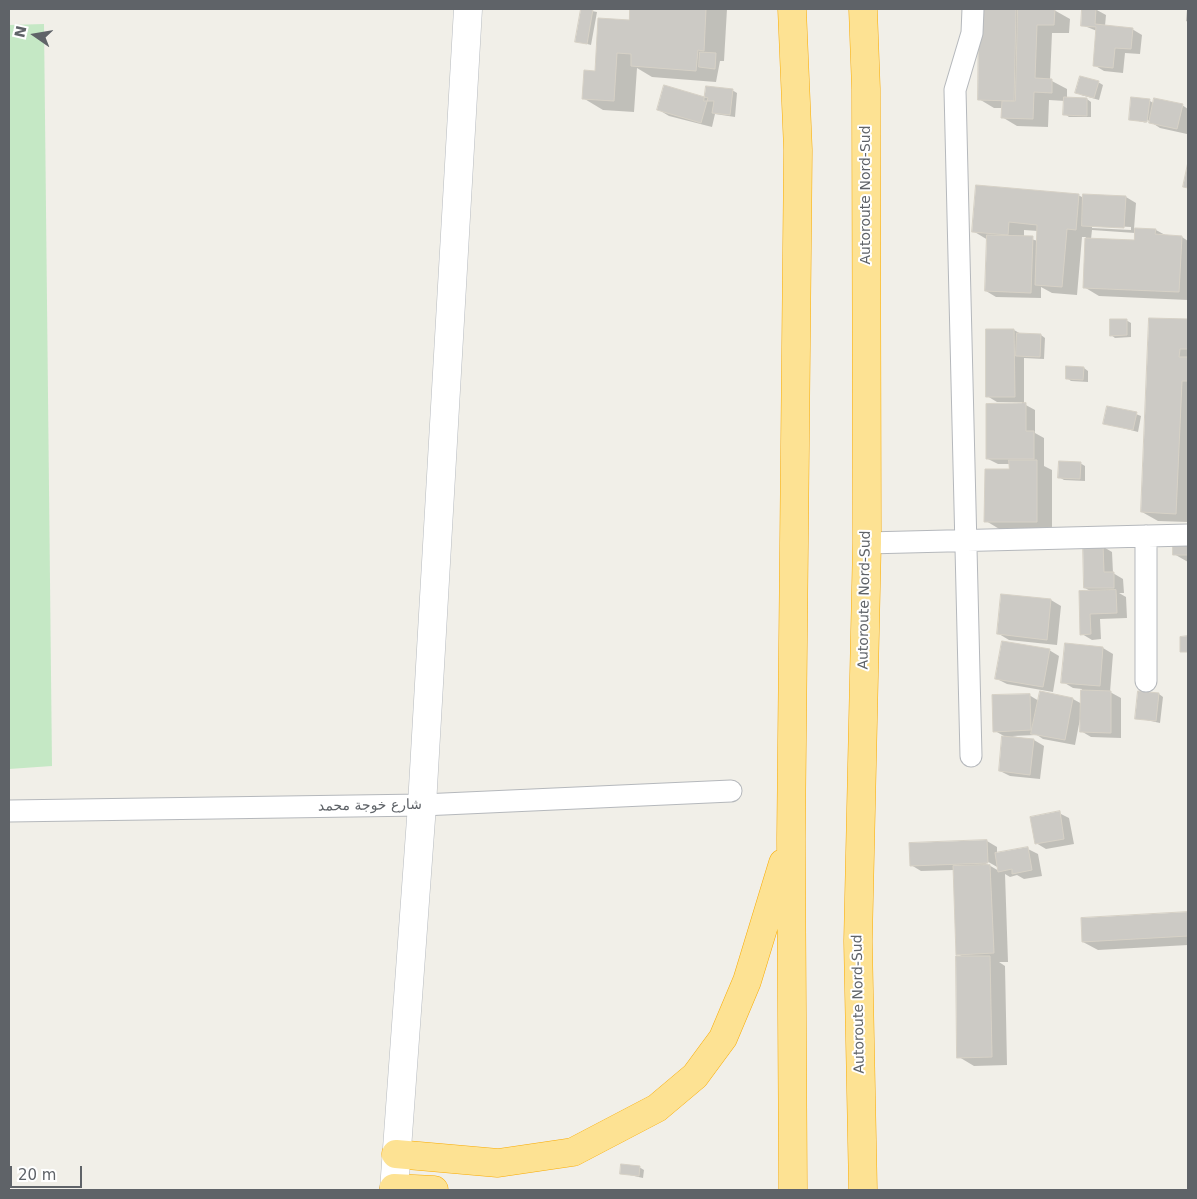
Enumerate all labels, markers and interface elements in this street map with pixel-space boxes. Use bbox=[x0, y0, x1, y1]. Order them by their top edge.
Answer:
north arrow bbox=[10, 10, 60, 60]
text: N bbox=[11, 24, 29, 39]
street label: Autoroute Nord-Sud bbox=[858, 125, 874, 265]
street label: Autoroute Nord-Sud bbox=[855, 530, 875, 670]
street label: شارع خوجة محمد bbox=[318, 797, 422, 815]
street label: Autoroute Nord-Sud bbox=[849, 934, 869, 1074]
scale bar bbox=[12, 1156, 85, 1188]
text: 20 m bbox=[18, 1166, 56, 1184]

